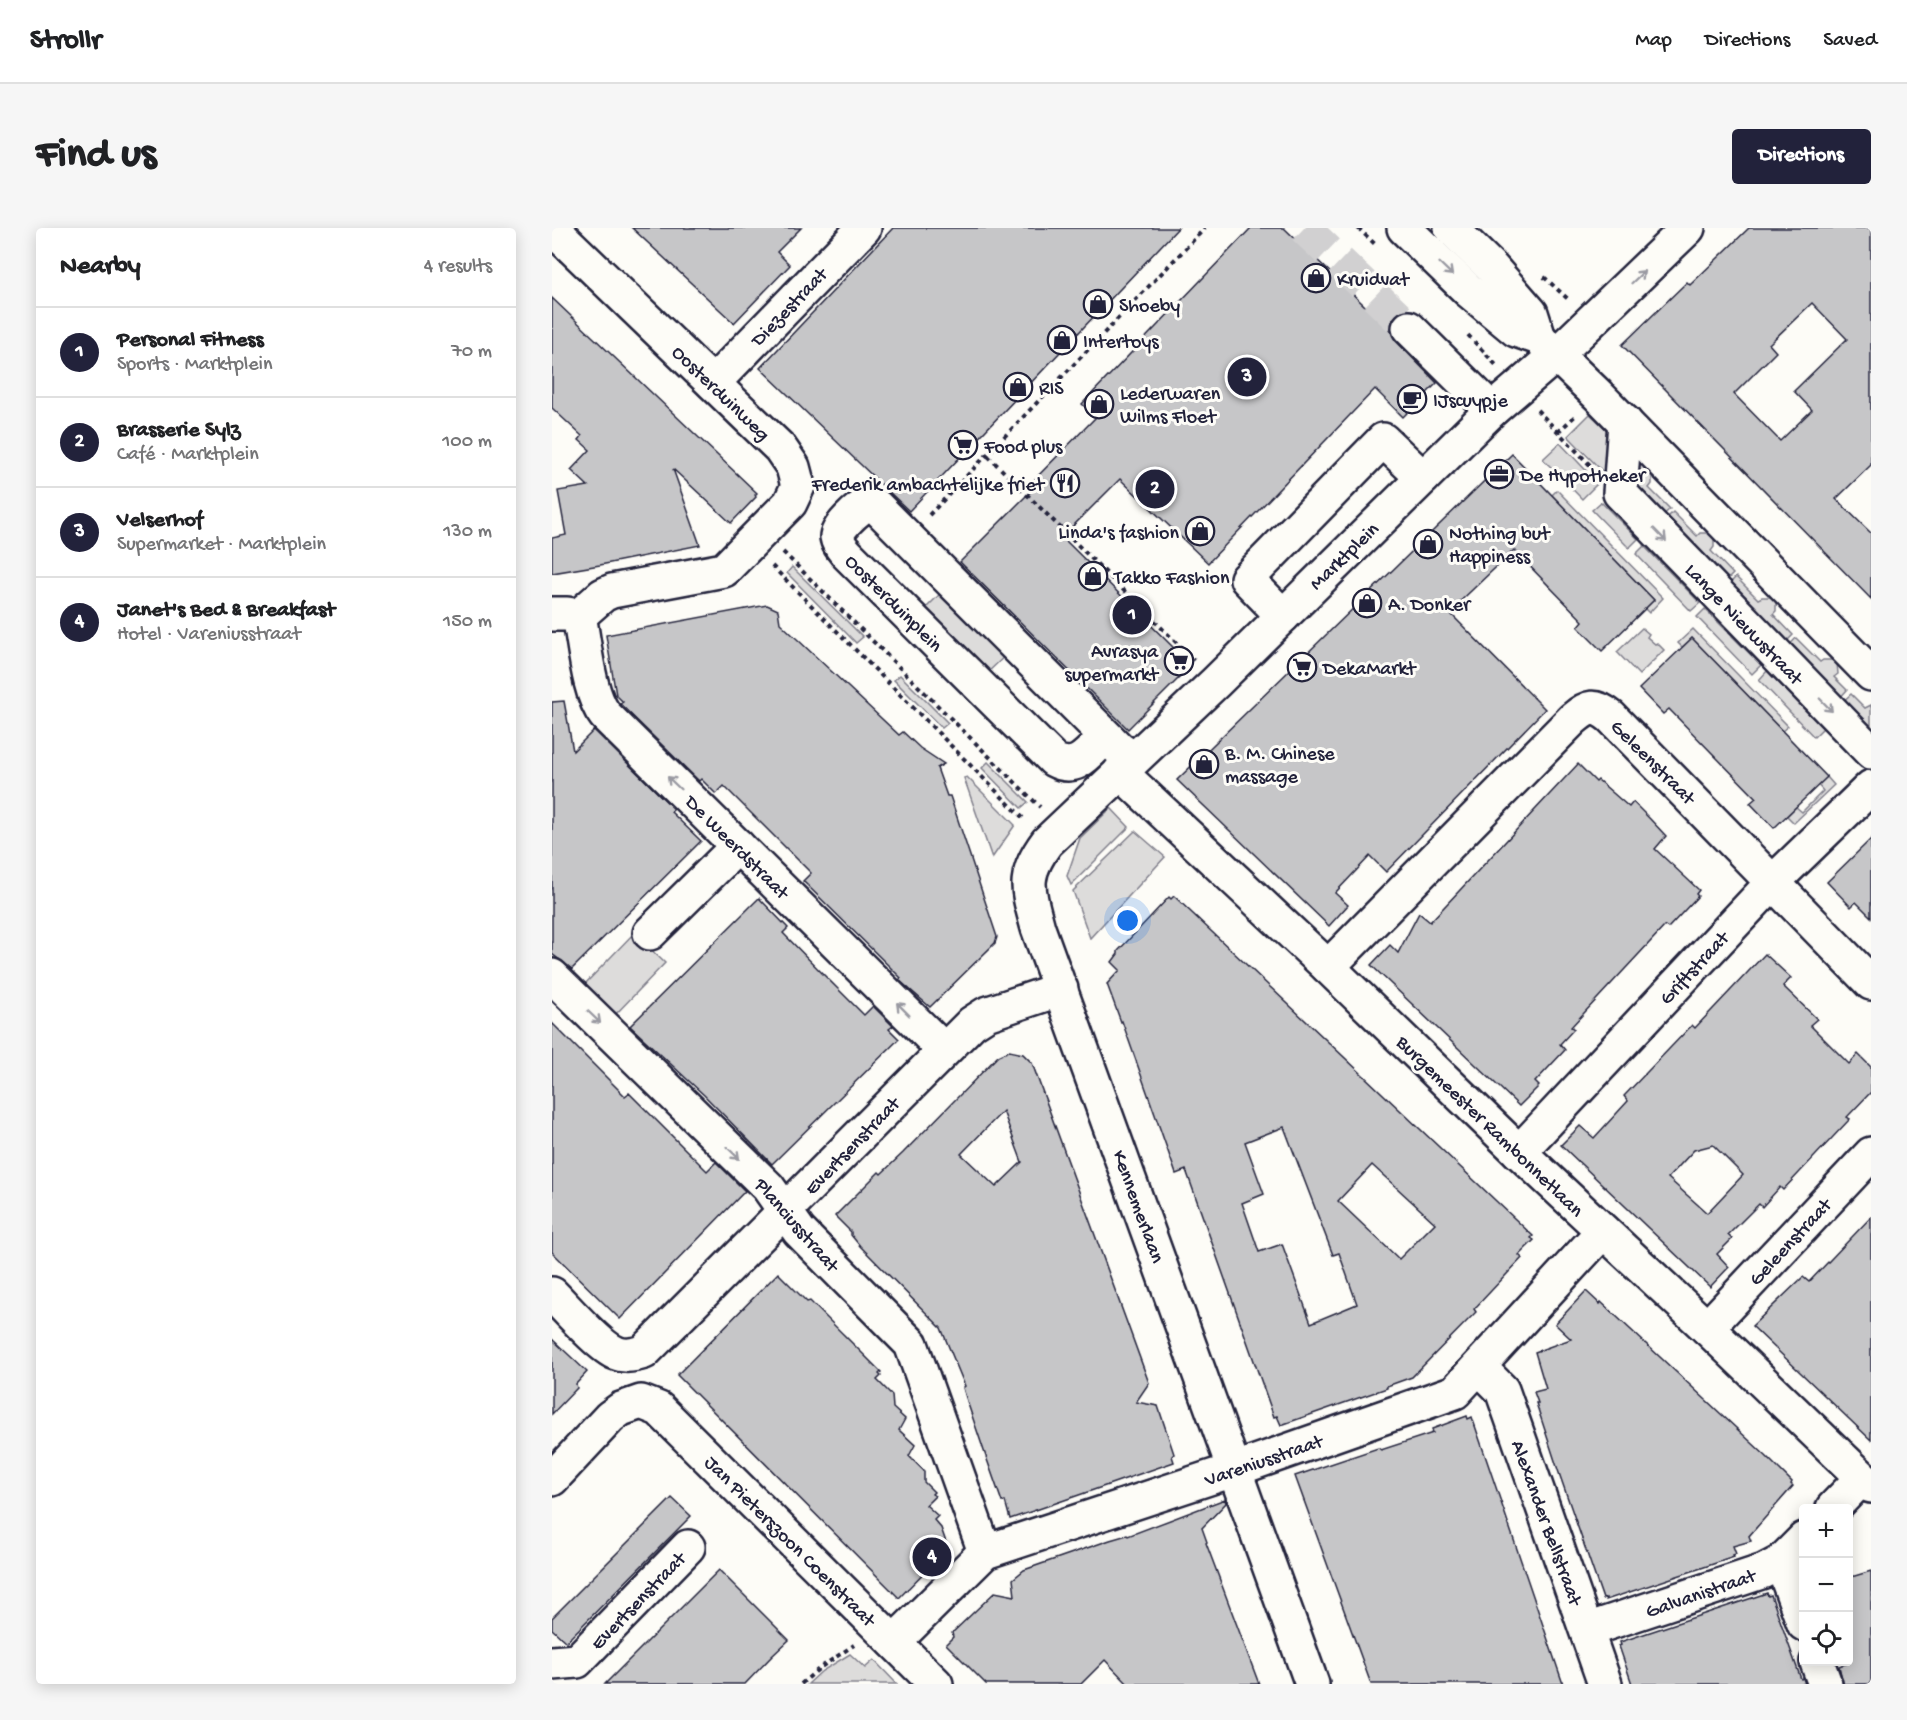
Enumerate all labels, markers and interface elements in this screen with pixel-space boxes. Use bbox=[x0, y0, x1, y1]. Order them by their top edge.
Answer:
text: Strollr bbox=[30, 25, 101, 58]
text: Map bbox=[1635, 29, 1672, 54]
text: Directions bbox=[1705, 29, 1790, 54]
text: Saved bbox=[1823, 29, 1877, 54]
button: Directions bbox=[1732, 129, 1871, 184]
text: Find us bbox=[36, 132, 156, 181]
text: Nearby bbox=[60, 252, 141, 283]
text: 4 results bbox=[424, 256, 492, 279]
one-way arrow bbox=[1439, 261, 1454, 276]
shop icon: Kruidvat bbox=[1300, 262, 1332, 294]
street label: Diezestraat bbox=[746, 263, 835, 354]
place label: Kruidvat bbox=[1337, 270, 1410, 293]
one-way arrow bbox=[1630, 270, 1645, 284]
shop icon: Shoeby bbox=[1082, 288, 1114, 320]
place label: Shoeby bbox=[1119, 296, 1180, 319]
shop icon: Intertoys bbox=[1046, 324, 1078, 356]
text: Personal Fitness bbox=[117, 328, 264, 354]
place label: Intertoys bbox=[1083, 332, 1159, 355]
text: 1 bbox=[75, 341, 84, 364]
text: 70 m bbox=[451, 341, 492, 364]
street label: Oosterduinweg bbox=[666, 342, 773, 447]
text: Sports · Marktplein bbox=[117, 354, 272, 377]
pin: 3 bbox=[1228, 354, 1266, 400]
shop icon: RIS bbox=[1002, 371, 1034, 403]
place label: RIS bbox=[1039, 379, 1064, 402]
cafe icon: IJscuypje bbox=[1396, 383, 1428, 415]
place label: Lederwaren Wilms Floet bbox=[1120, 384, 1221, 430]
shop icon: Lederwaren Wilms Floet bbox=[1083, 388, 1115, 420]
place label: IJscuypje bbox=[1433, 391, 1508, 414]
text: Brasserie Sylz bbox=[117, 418, 241, 444]
supermarket icon: Food plus bbox=[947, 429, 979, 461]
text: 2 bbox=[75, 431, 84, 454]
text: 100 m bbox=[442, 431, 492, 454]
place label: Food plus bbox=[983, 437, 1063, 460]
text: Café · Marktplein bbox=[117, 444, 259, 467]
office icon: De Hypotheker bbox=[1483, 458, 1515, 490]
pin: 2 bbox=[1136, 466, 1174, 512]
place label: De Hypotheker bbox=[1518, 466, 1647, 489]
restaurant icon: Frederik ambachtelijke friet bbox=[1049, 467, 1081, 499]
place label: Frederik ambachtelijke friet bbox=[811, 475, 1046, 498]
text: Velserhof bbox=[117, 508, 203, 534]
shop icon: Linda's fashion bbox=[1184, 515, 1216, 547]
street label: Marktplein bbox=[1306, 518, 1385, 596]
text: 3 bbox=[74, 521, 85, 544]
text: 130 m bbox=[443, 521, 492, 544]
place label: Linda's fashion bbox=[1058, 523, 1179, 546]
place label: Nothing but Happiness bbox=[1449, 524, 1551, 570]
shop icon: Nothing but Happiness bbox=[1412, 528, 1444, 560]
one-way arrow bbox=[1653, 528, 1668, 543]
text: Supermarket · Marktplein bbox=[117, 534, 326, 557]
street label: Oosterduinplein bbox=[839, 551, 947, 658]
shop icon: Takko Fashion bbox=[1077, 560, 1109, 592]
street label: Lange Nieuwstraat bbox=[1679, 560, 1808, 692]
place label: Takko Fashion bbox=[1113, 568, 1230, 591]
shop icon: A. Donker bbox=[1351, 587, 1383, 619]
pin: 1 bbox=[1112, 592, 1152, 638]
place label: A. Donker bbox=[1388, 595, 1472, 618]
text: Janet's Bed & Breakfast bbox=[117, 598, 335, 624]
text: 4 bbox=[75, 611, 84, 634]
text: 150 m bbox=[443, 611, 492, 634]
text: Hotel · Vareniusstraat bbox=[117, 624, 301, 647]
place label: Avrasya supermarkt bbox=[1065, 642, 1160, 688]
supermarket icon: Avrasya supermarkt bbox=[1163, 645, 1195, 677]
supermarket icon: DekaMarkt bbox=[1286, 651, 1318, 683]
place label: DekaMarkt bbox=[1321, 659, 1417, 682]
one-way arrow bbox=[1818, 698, 1833, 713]
street label: Geleenstraat bbox=[1604, 716, 1700, 812]
place label: B. M. Chinese massage bbox=[1224, 744, 1335, 790]
shop icon: B. M. Chinese massage bbox=[1188, 748, 1220, 780]
one-way arrow bbox=[667, 776, 682, 791]
street label: De Weerdstraat bbox=[677, 790, 794, 907]
your location bbox=[1113, 906, 1142, 935]
street label: Griftstraat bbox=[1656, 927, 1736, 1011]
one-way arrow bbox=[895, 1002, 910, 1016]
one-way arrow bbox=[586, 1010, 601, 1025]
street label: Burgemeester Rambonnetlaan bbox=[1389, 1031, 1587, 1223]
street label: Evertsenstraat bbox=[801, 1092, 907, 1201]
one-way arrow bbox=[726, 1146, 741, 1160]
street label: Kennemerlaan bbox=[1106, 1148, 1168, 1267]
street label: Planciusstraat bbox=[748, 1174, 844, 1279]
street label: Geleenstraat bbox=[1745, 1194, 1839, 1292]
street label: Vareniusstraat bbox=[1201, 1431, 1328, 1494]
street label: Alexander Bellstraat bbox=[1504, 1438, 1586, 1611]
street label: Jan Pieterszoon Coenstraat bbox=[698, 1452, 880, 1634]
map controls bbox=[1799, 1504, 1853, 1666]
button: + bbox=[1799, 1504, 1853, 1558]
pin: 4 bbox=[912, 1534, 952, 1580]
street label: Evertsenstraat bbox=[587, 1547, 693, 1656]
button: − bbox=[1799, 1558, 1853, 1612]
street label: Galvanistraat bbox=[1643, 1565, 1761, 1625]
button: locate bbox=[1799, 1612, 1853, 1666]

